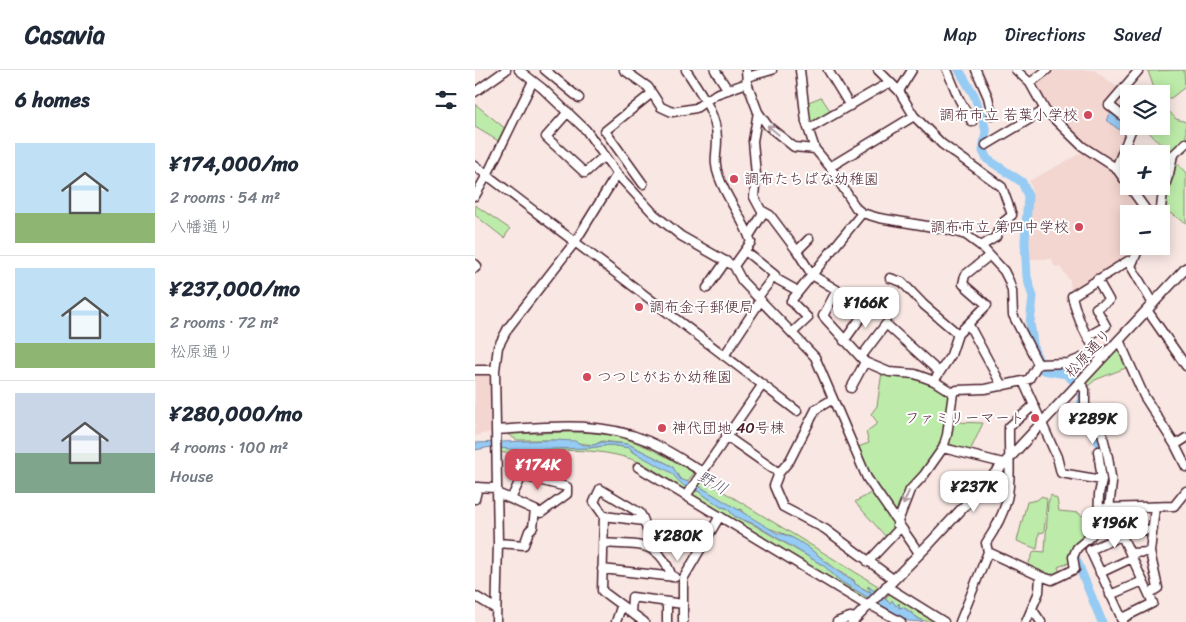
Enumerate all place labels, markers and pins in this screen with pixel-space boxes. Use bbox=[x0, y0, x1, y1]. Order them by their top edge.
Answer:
place label: 調布市立 若葉小学校 bbox=[939, 102, 1078, 128]
marker: 調布市立 若葉小学校 bbox=[1082, 109, 1094, 121]
place label: 調布たちばな幼稚園 bbox=[744, 166, 879, 192]
marker: 調布たちばな幼稚園 bbox=[728, 173, 740, 185]
place label: 調布市立 第四中学校 bbox=[930, 214, 1069, 240]
marker: 調布市立 第四中学校 bbox=[1073, 221, 1085, 233]
pin: ¥166K bbox=[831, 286, 901, 329]
place label: 調布金子郵便局 bbox=[649, 294, 754, 320]
marker: 調布金子郵便局 bbox=[633, 301, 645, 313]
place label: つつじがおか幼稚園 bbox=[597, 364, 732, 390]
marker: つつじがおか幼稚園 bbox=[581, 371, 593, 383]
pin: ¥289K bbox=[1058, 402, 1128, 445]
place label: ファミリーマート bbox=[905, 405, 1025, 431]
marker: ファミリーマート bbox=[1029, 412, 1041, 424]
place label: 神代団地 40号棟 bbox=[672, 415, 785, 441]
marker: 神代団地 40号棟 bbox=[656, 422, 668, 434]
pin: ¥174K bbox=[503, 448, 573, 491]
pin: ¥237K bbox=[939, 470, 1009, 513]
pin: ¥196K bbox=[1080, 506, 1150, 549]
pin: ¥280K bbox=[643, 520, 713, 562]

